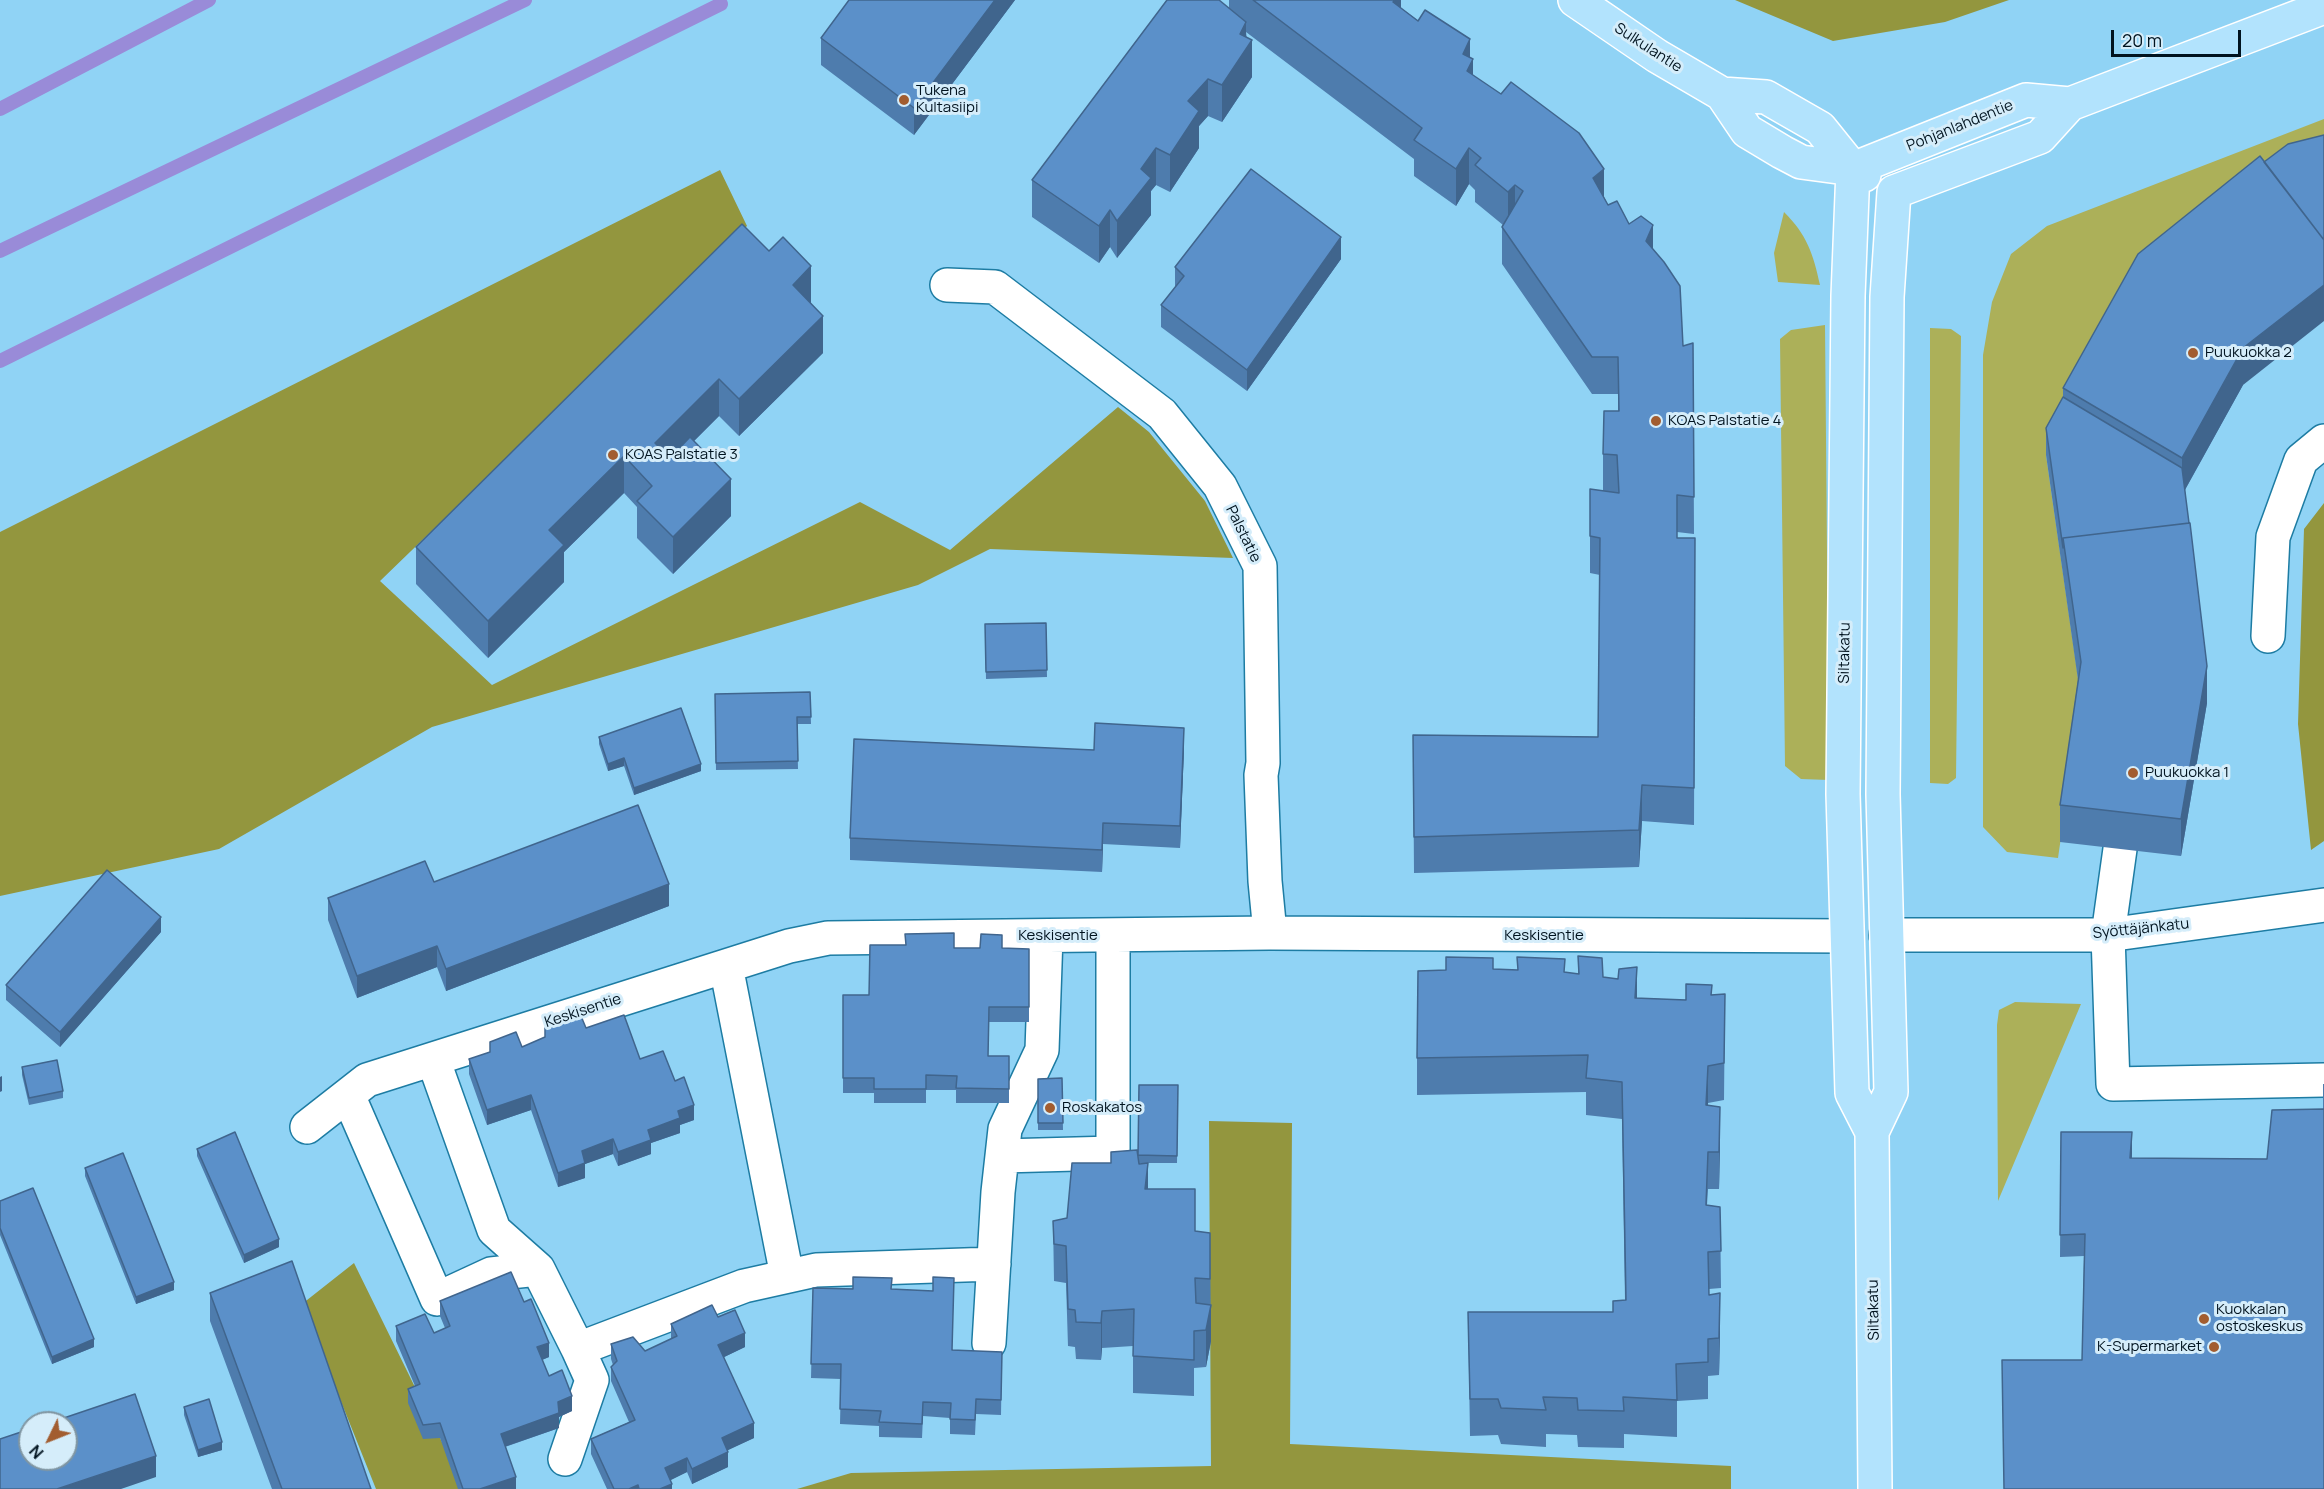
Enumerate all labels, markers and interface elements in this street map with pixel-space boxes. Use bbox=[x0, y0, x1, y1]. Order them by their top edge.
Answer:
scale bar bbox=[2114, 18, 2244, 56]
street label: Sulkulantie bbox=[1611, 19, 1685, 77]
text: 20 m bbox=[2122, 28, 2162, 52]
place label: Tukena Kultasiipi bbox=[916, 82, 978, 117]
marker: Tukena Kultasiipi bbox=[897, 93, 911, 107]
street label: Pohjanlahdentie bbox=[1904, 96, 2016, 156]
place label: Puukuokka 2 bbox=[2205, 344, 2292, 362]
marker: Puukuokka 2 bbox=[2186, 346, 2200, 360]
place label: KOAS Palstatie 4 bbox=[1668, 412, 1781, 430]
marker: KOAS Palstatie 4 bbox=[1649, 414, 1663, 428]
place label: KOAS Palstatie 3 bbox=[625, 446, 738, 464]
marker: KOAS Palstatie 3 bbox=[606, 448, 620, 462]
street label: Palstatie bbox=[1222, 503, 1264, 565]
street label: Siltakatu bbox=[1835, 622, 1855, 684]
place label: Puukuokka 1 bbox=[2145, 764, 2229, 782]
marker: Puukuokka 1 bbox=[2126, 766, 2140, 780]
street label: Syöttäjänkatu bbox=[2092, 915, 2190, 943]
street label: Keskisentie bbox=[1018, 927, 1098, 945]
street label: Keskisentie bbox=[1504, 927, 1584, 945]
street label: Keskisentie bbox=[542, 990, 624, 1032]
place label: Roskakatos bbox=[1062, 1099, 1142, 1117]
marker: Roskakatos bbox=[1043, 1101, 1057, 1115]
street label: Siltakatu bbox=[1864, 1279, 1884, 1341]
place label: Kuokkalan ostoskeskus bbox=[2216, 1301, 2303, 1336]
marker: Kuokkalan ostoskeskus bbox=[2197, 1312, 2211, 1326]
place label: K-Supermarket bbox=[2097, 1338, 2202, 1356]
marker: K-Supermarket bbox=[2207, 1340, 2221, 1354]
north arrow bbox=[18, 1411, 78, 1471]
text: N bbox=[24, 1440, 48, 1464]

